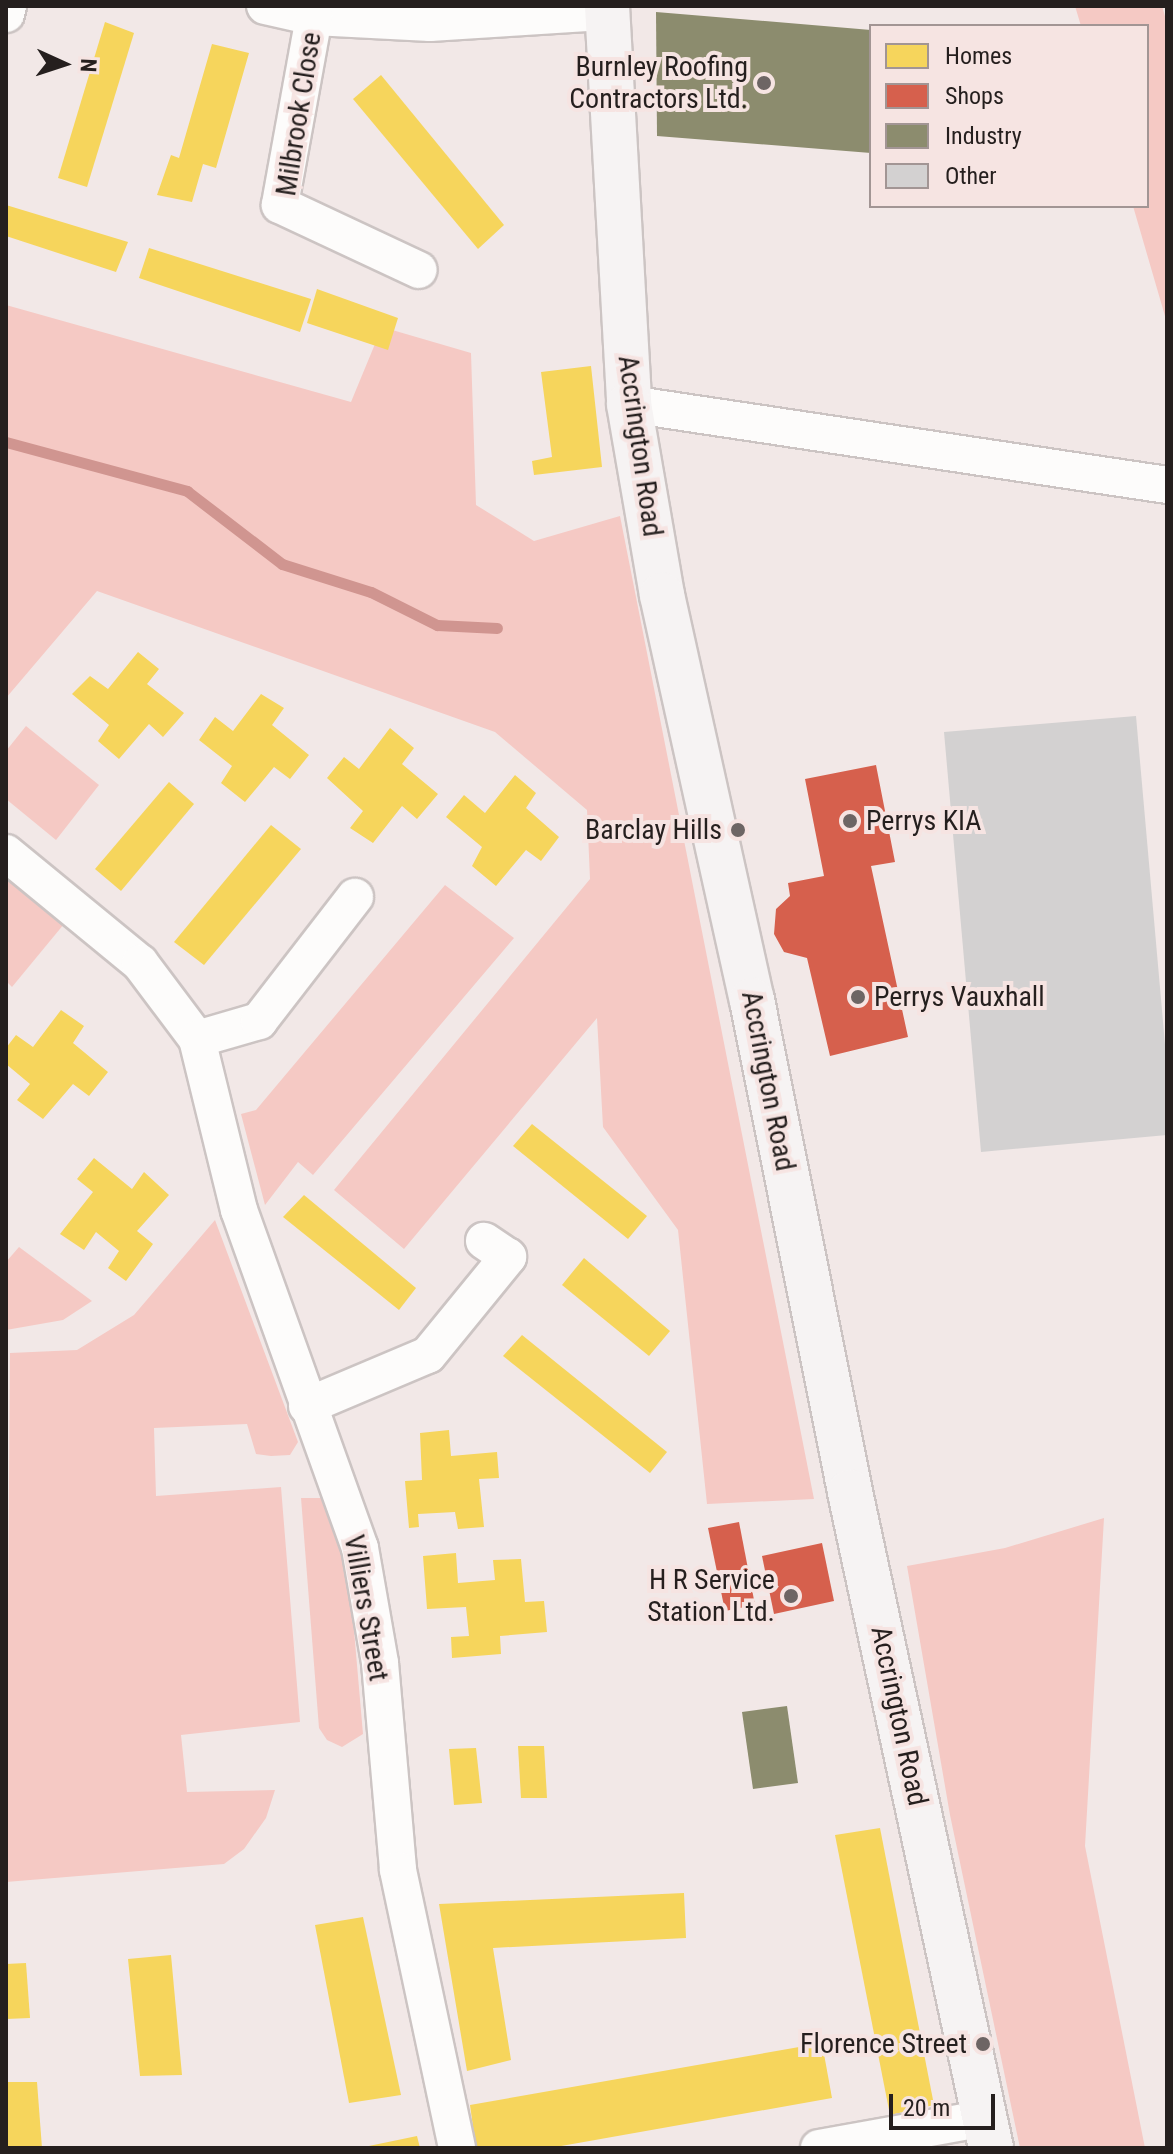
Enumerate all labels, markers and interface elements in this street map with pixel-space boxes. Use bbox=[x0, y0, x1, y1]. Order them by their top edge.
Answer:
north arrow bbox=[24, 24, 104, 104]
legend bbox=[869, 24, 1149, 208]
street label: Milbrook Close bbox=[269, 30, 329, 198]
text: Homes bbox=[945, 42, 1012, 70]
place label: Burnley Roofing Contractors Ltd. bbox=[569, 50, 748, 116]
text: N bbox=[76, 58, 101, 73]
marker: Burnley Roofing Contractors Ltd. bbox=[755, 74, 773, 92]
text: Shops bbox=[945, 82, 1004, 110]
text: Industry bbox=[945, 122, 1022, 150]
text: Other bbox=[945, 162, 997, 190]
street label: Accrington Road bbox=[611, 353, 669, 539]
place label: Perrys KIA bbox=[866, 804, 981, 838]
marker: Perrys KIA bbox=[841, 812, 859, 830]
place label: Barclay Hills bbox=[585, 813, 722, 847]
marker: Barclay Hills bbox=[729, 821, 747, 839]
place label: Perrys Vauxhall bbox=[874, 980, 1045, 1014]
street label: Accrington Road bbox=[734, 988, 802, 1174]
marker: Perrys Vauxhall bbox=[849, 988, 867, 1006]
street label: Villiers Street bbox=[337, 1532, 395, 1684]
place label: H R Service Station Ltd. bbox=[647, 1563, 775, 1629]
marker: H R Service Station Ltd. bbox=[782, 1587, 800, 1605]
street label: Accrington Road bbox=[864, 1623, 934, 1809]
place label: Florence Street bbox=[800, 2027, 967, 2061]
marker: Florence Street bbox=[974, 2035, 992, 2053]
scale bar bbox=[893, 2078, 999, 2128]
text: 20 m bbox=[903, 2094, 950, 2122]

